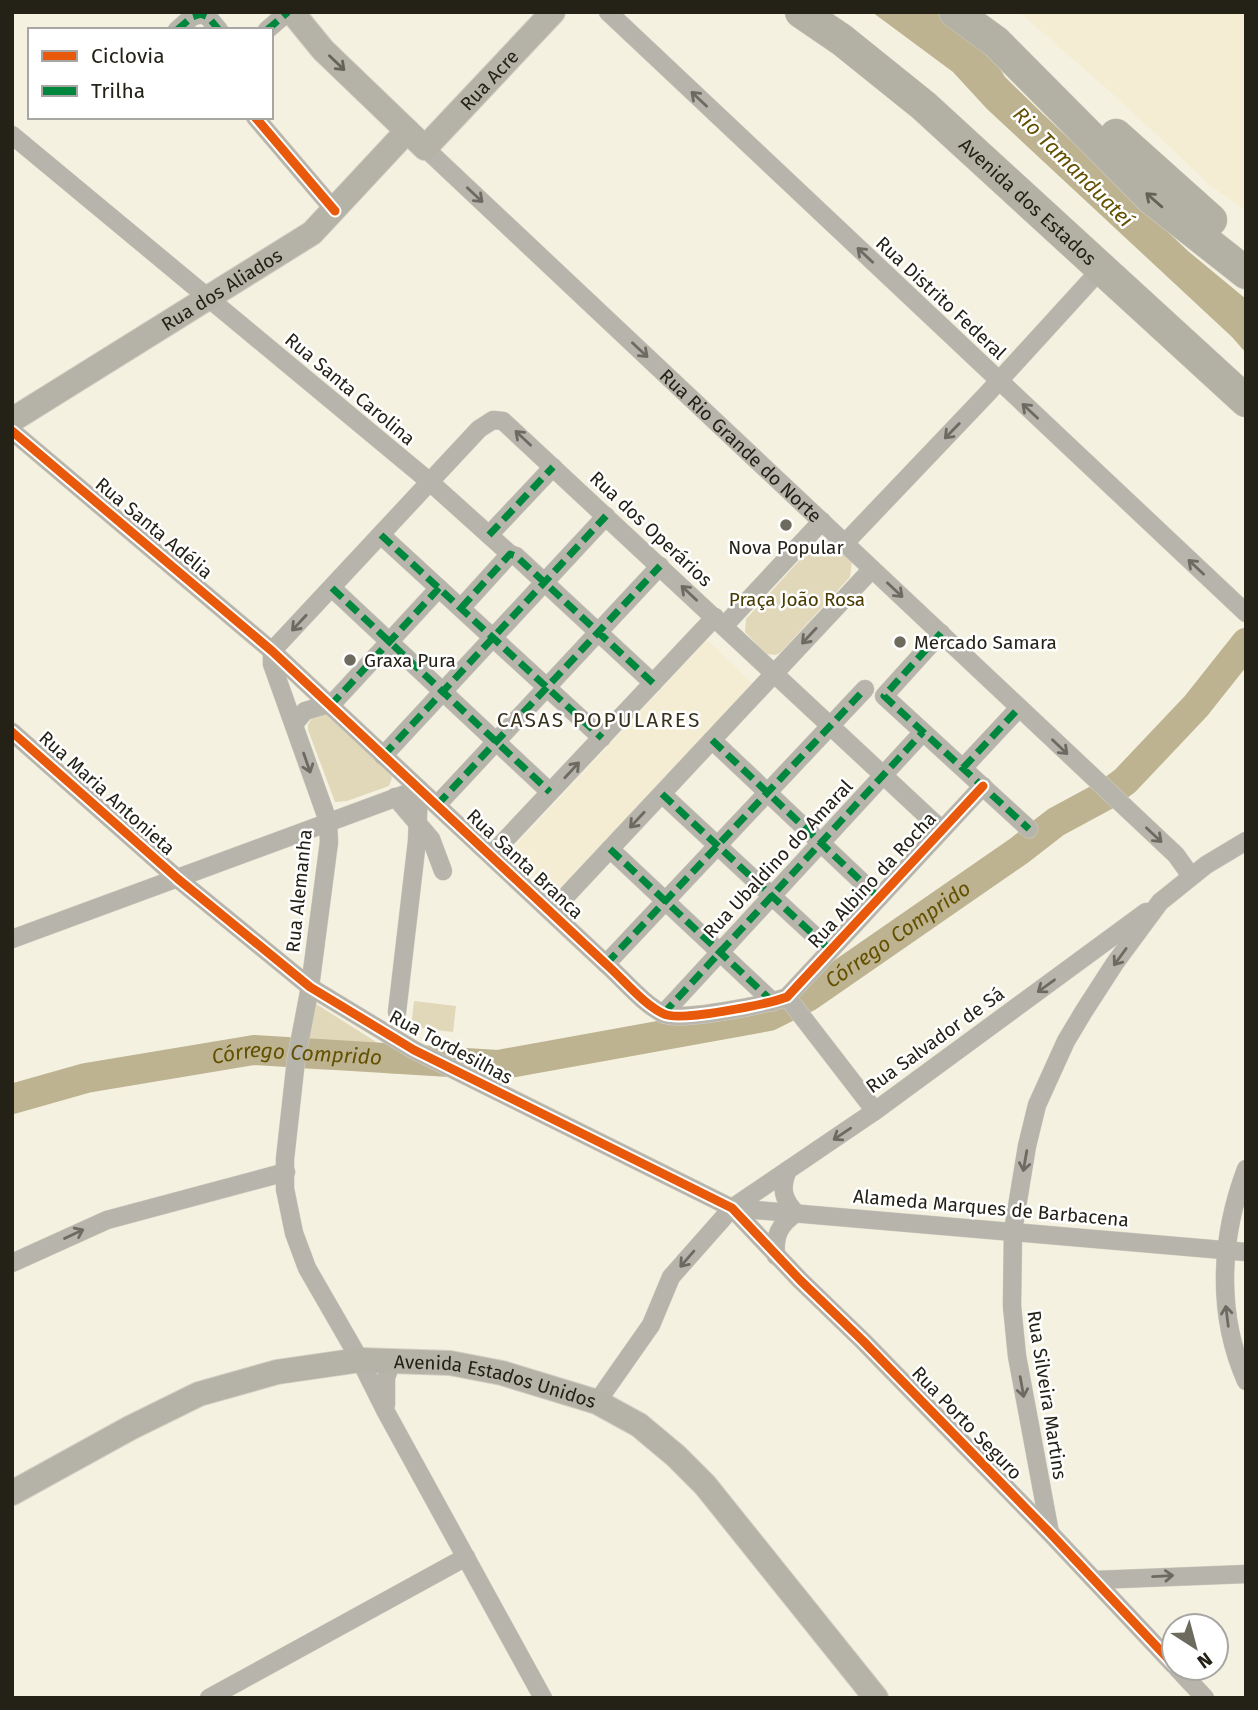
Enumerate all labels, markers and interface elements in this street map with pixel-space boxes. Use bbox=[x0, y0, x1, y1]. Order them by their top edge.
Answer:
legend bbox=[28, 28, 273, 119]
text: Ciclovia bbox=[91, 43, 165, 69]
street label: Rua Acre bbox=[455, 45, 523, 115]
one-way arrow bbox=[329, 55, 346, 72]
text: Trilha bbox=[91, 78, 145, 104]
one-way arrow bbox=[691, 90, 708, 107]
water label: Rio Tamanduateí bbox=[1007, 101, 1139, 233]
street label: Avenida dos Estados bbox=[955, 133, 1101, 270]
one-way arrow bbox=[466, 186, 483, 203]
one-way arrow bbox=[1145, 192, 1163, 208]
street label: Rua Distrito Federal bbox=[871, 232, 1011, 365]
street label: Rua dos Aliados bbox=[157, 243, 286, 336]
one-way arrow bbox=[857, 246, 874, 263]
street label: Rua Santa Carolina bbox=[280, 328, 420, 450]
one-way arrow bbox=[631, 342, 648, 359]
street label: Rua Rio Grande do Norte bbox=[655, 364, 827, 527]
one-way arrow bbox=[1022, 402, 1039, 419]
one-way arrow bbox=[944, 421, 961, 439]
one-way arrow bbox=[515, 429, 532, 446]
street label: Rua dos Operários bbox=[585, 466, 717, 592]
street label: Rua Santa Adélia bbox=[91, 472, 217, 584]
marker: Nova Popular bbox=[778, 517, 794, 533]
place label: Nova Popular bbox=[728, 536, 844, 559]
one-way arrow bbox=[1188, 558, 1205, 575]
one-way arrow bbox=[886, 582, 903, 599]
one-way arrow bbox=[681, 585, 698, 602]
park label: Praça João Rosa bbox=[729, 588, 865, 611]
one-way arrow bbox=[290, 614, 307, 631]
one-way arrow bbox=[801, 627, 818, 645]
place label: Mercado Samara bbox=[914, 631, 1057, 654]
marker: Mercado Samara bbox=[892, 634, 908, 650]
place label: Graxa Pura bbox=[364, 649, 456, 672]
marker: Graxa Pura bbox=[342, 652, 358, 668]
district label: CASAS POPULARES bbox=[497, 707, 701, 733]
street label: Rua Maria Antonieta bbox=[34, 726, 180, 860]
one-way arrow bbox=[1051, 738, 1068, 755]
one-way arrow bbox=[302, 751, 314, 773]
one-way arrow bbox=[563, 762, 580, 779]
street label: Rua Ubaldino do Amaral bbox=[698, 775, 858, 943]
street label: Rua Santa Branca bbox=[462, 804, 588, 924]
street label: Rua Albino da Rocha bbox=[803, 807, 941, 953]
one-way arrow bbox=[628, 812, 645, 829]
one-way arrow bbox=[1145, 826, 1162, 843]
street label: Rua Alemanha bbox=[281, 828, 317, 954]
water label: Córrego Comprido bbox=[820, 875, 976, 994]
one-way arrow bbox=[1112, 947, 1127, 966]
one-way arrow bbox=[1037, 979, 1056, 993]
street label: Rua Salvador de Sá bbox=[861, 982, 1009, 1098]
street label: Rua Tordesilhas bbox=[385, 1005, 517, 1089]
water label: Córrego Comprido bbox=[210, 1037, 383, 1071]
one-way arrow bbox=[832, 1127, 852, 1141]
one-way arrow bbox=[1018, 1149, 1031, 1172]
street label: Alameda Marques de Barbacena bbox=[852, 1184, 1130, 1232]
one-way arrow bbox=[63, 1227, 84, 1240]
one-way arrow bbox=[679, 1249, 695, 1267]
one-way arrow bbox=[1220, 1305, 1233, 1328]
street label: Rua Silveira Martins bbox=[1022, 1309, 1072, 1481]
street label: Avenida Estados Unidos bbox=[394, 1350, 599, 1413]
street label: Rua Porto Seguro bbox=[907, 1361, 1027, 1485]
one-way arrow bbox=[1016, 1375, 1030, 1398]
one-way arrow bbox=[1152, 1569, 1175, 1582]
north arrow bbox=[1160, 1612, 1230, 1682]
text: N bbox=[1193, 1647, 1217, 1673]

